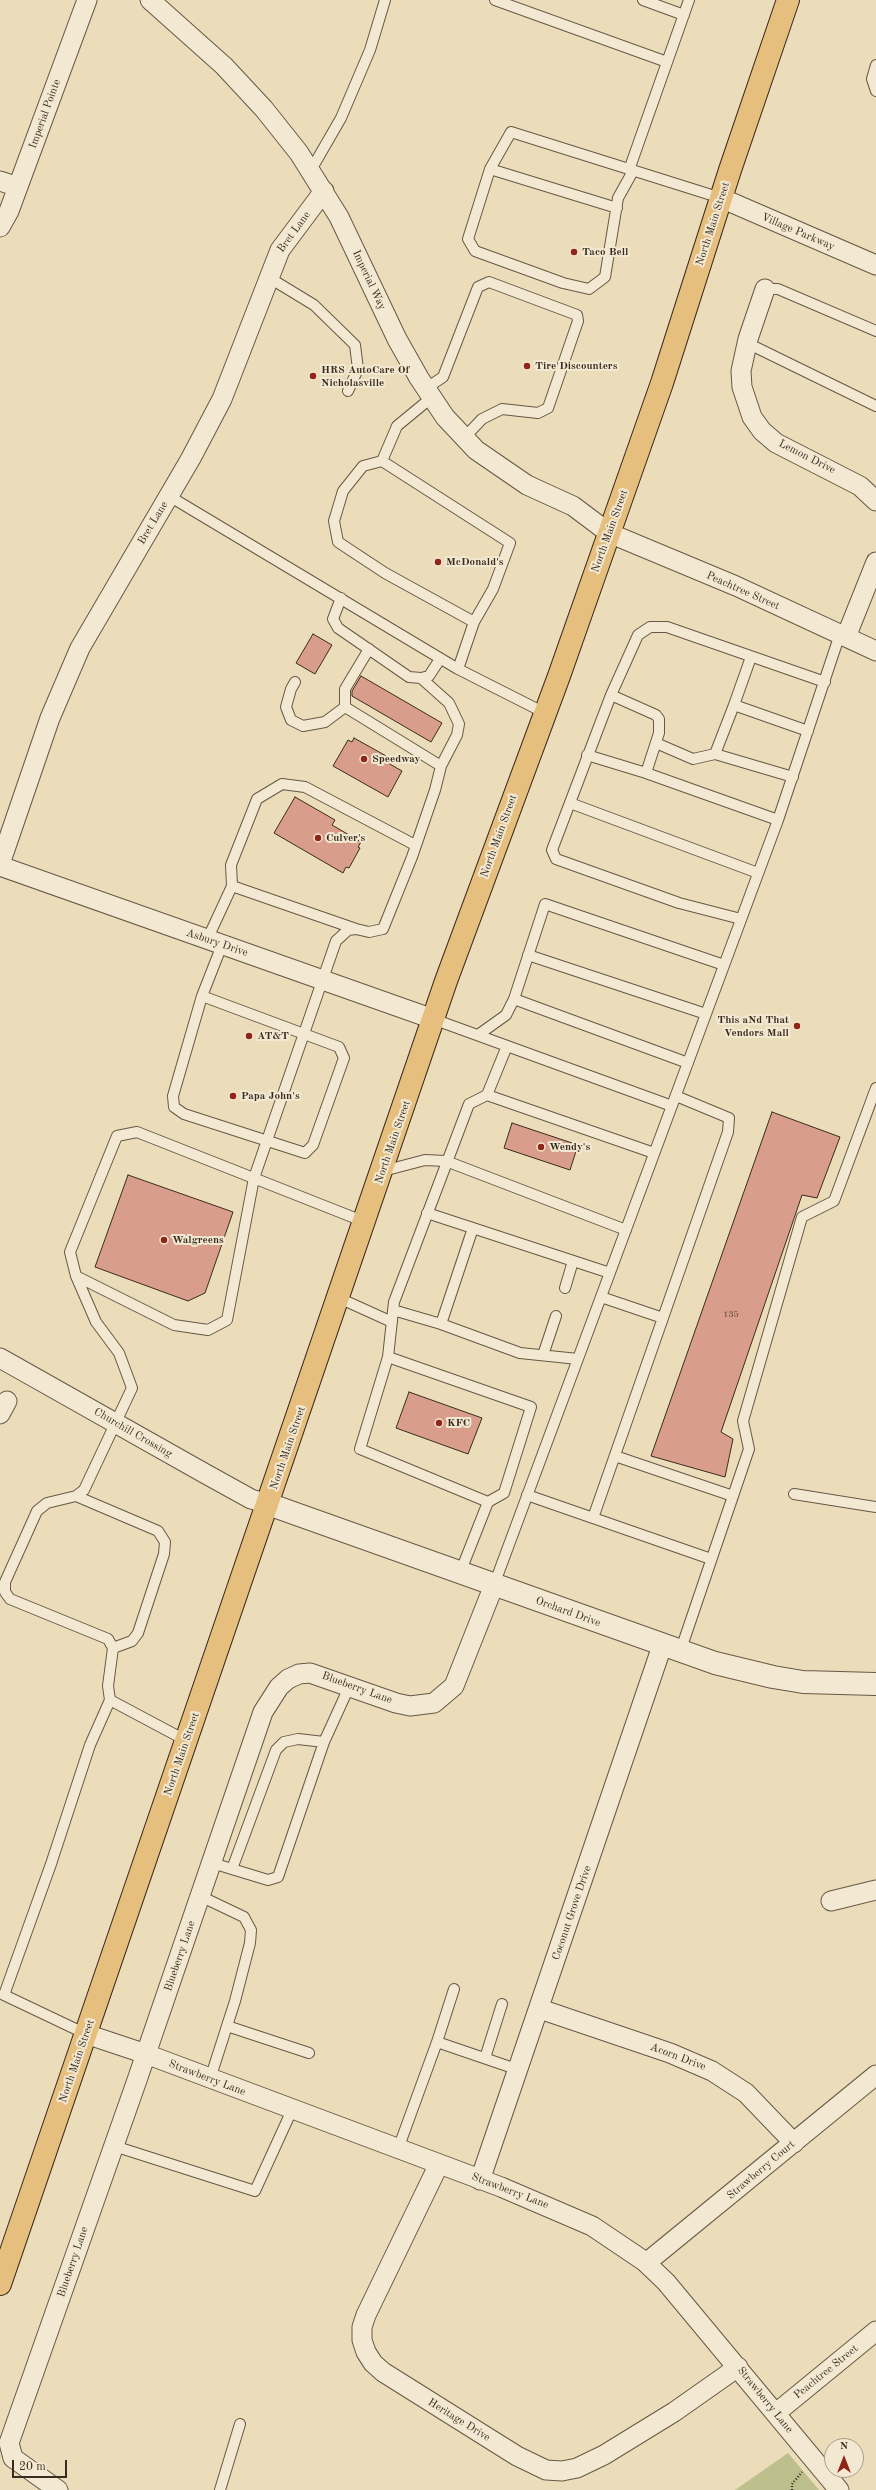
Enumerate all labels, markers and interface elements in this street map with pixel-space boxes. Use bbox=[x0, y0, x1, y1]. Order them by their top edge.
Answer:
street label: Imperial Pointe bbox=[26, 77, 64, 151]
street label: North Main Street bbox=[693, 181, 733, 267]
street label: Bret Lane bbox=[275, 209, 313, 255]
street label: Village Parkway bbox=[759, 211, 837, 253]
place label: Taco Bell bbox=[582, 245, 628, 259]
marker: Taco Bell bbox=[569, 247, 579, 257]
street label: Imperial Way bbox=[349, 248, 389, 312]
place label: Tire Discounters bbox=[535, 359, 617, 373]
marker: Tire Discounters bbox=[522, 361, 532, 371]
place label: HRS AutoCare Of Nicholasville bbox=[321, 363, 409, 389]
marker: HRS AutoCare Of Nicholasville bbox=[308, 371, 318, 381]
street label: Lemon Drive bbox=[776, 437, 838, 477]
street label: North Main Street bbox=[589, 488, 631, 574]
street label: Bret Lane bbox=[135, 499, 171, 547]
place label: McDonald's bbox=[446, 555, 504, 569]
marker: McDonald's bbox=[433, 557, 443, 567]
street label: Peachtree Street bbox=[704, 569, 782, 613]
place label: Speedway bbox=[372, 752, 420, 766]
marker: Speedway bbox=[359, 754, 369, 764]
street label: North Main Street bbox=[478, 793, 520, 879]
place label: Culver's bbox=[326, 831, 365, 845]
marker: Culver's bbox=[313, 833, 323, 843]
street label: Asbury Drive bbox=[184, 926, 250, 960]
place label: This aNd That Vendors Mall bbox=[717, 1013, 789, 1039]
marker: This aNd That Vendors Mall bbox=[792, 1021, 802, 1031]
place label: AT&T bbox=[257, 1029, 289, 1043]
marker: AT&T bbox=[244, 1031, 254, 1041]
place label: Papa John's bbox=[241, 1089, 300, 1103]
marker: Papa John's bbox=[228, 1091, 238, 1101]
street label: North Main Street bbox=[373, 1099, 413, 1185]
place label: Wendy's bbox=[549, 1140, 590, 1154]
marker: Wendy's bbox=[536, 1142, 546, 1152]
place label: Walgreens bbox=[172, 1233, 224, 1247]
marker: Walgreens bbox=[159, 1235, 169, 1245]
house number: 135 bbox=[723, 1310, 739, 1320]
street label: Churchill Crossing bbox=[91, 1405, 175, 1461]
street label: North Main Street bbox=[268, 1405, 308, 1491]
place label: KFC bbox=[447, 1416, 470, 1430]
marker: KFC bbox=[434, 1418, 444, 1428]
street label: Orchard Drive bbox=[534, 1594, 602, 1630]
street label: Blueberry Lane bbox=[320, 1669, 394, 1707]
street label: North Main Street bbox=[162, 1711, 202, 1797]
street label: Coconut Grove Drive bbox=[550, 1864, 594, 1962]
street label: Blueberry Lane bbox=[162, 1919, 198, 1993]
street label: North Main Street bbox=[57, 2018, 97, 2104]
street label: Acorn Drive bbox=[648, 2040, 708, 2074]
street label: Strawberry Lane bbox=[167, 2057, 247, 2099]
street label: Strawberry Court bbox=[724, 2138, 798, 2202]
street label: Strawberry Lane bbox=[470, 2170, 550, 2212]
street label: Blueberry Lane bbox=[55, 2225, 91, 2299]
street label: Peachtree Street bbox=[791, 2342, 861, 2402]
street label: Strawberry Lane bbox=[734, 2364, 796, 2436]
street label: Heritage Drive bbox=[425, 2396, 493, 2444]
north arrow bbox=[824, 2438, 864, 2478]
text: N bbox=[840, 2441, 848, 2452]
scale bar bbox=[14, 2452, 69, 2478]
text: 20 m bbox=[19, 2461, 46, 2473]

